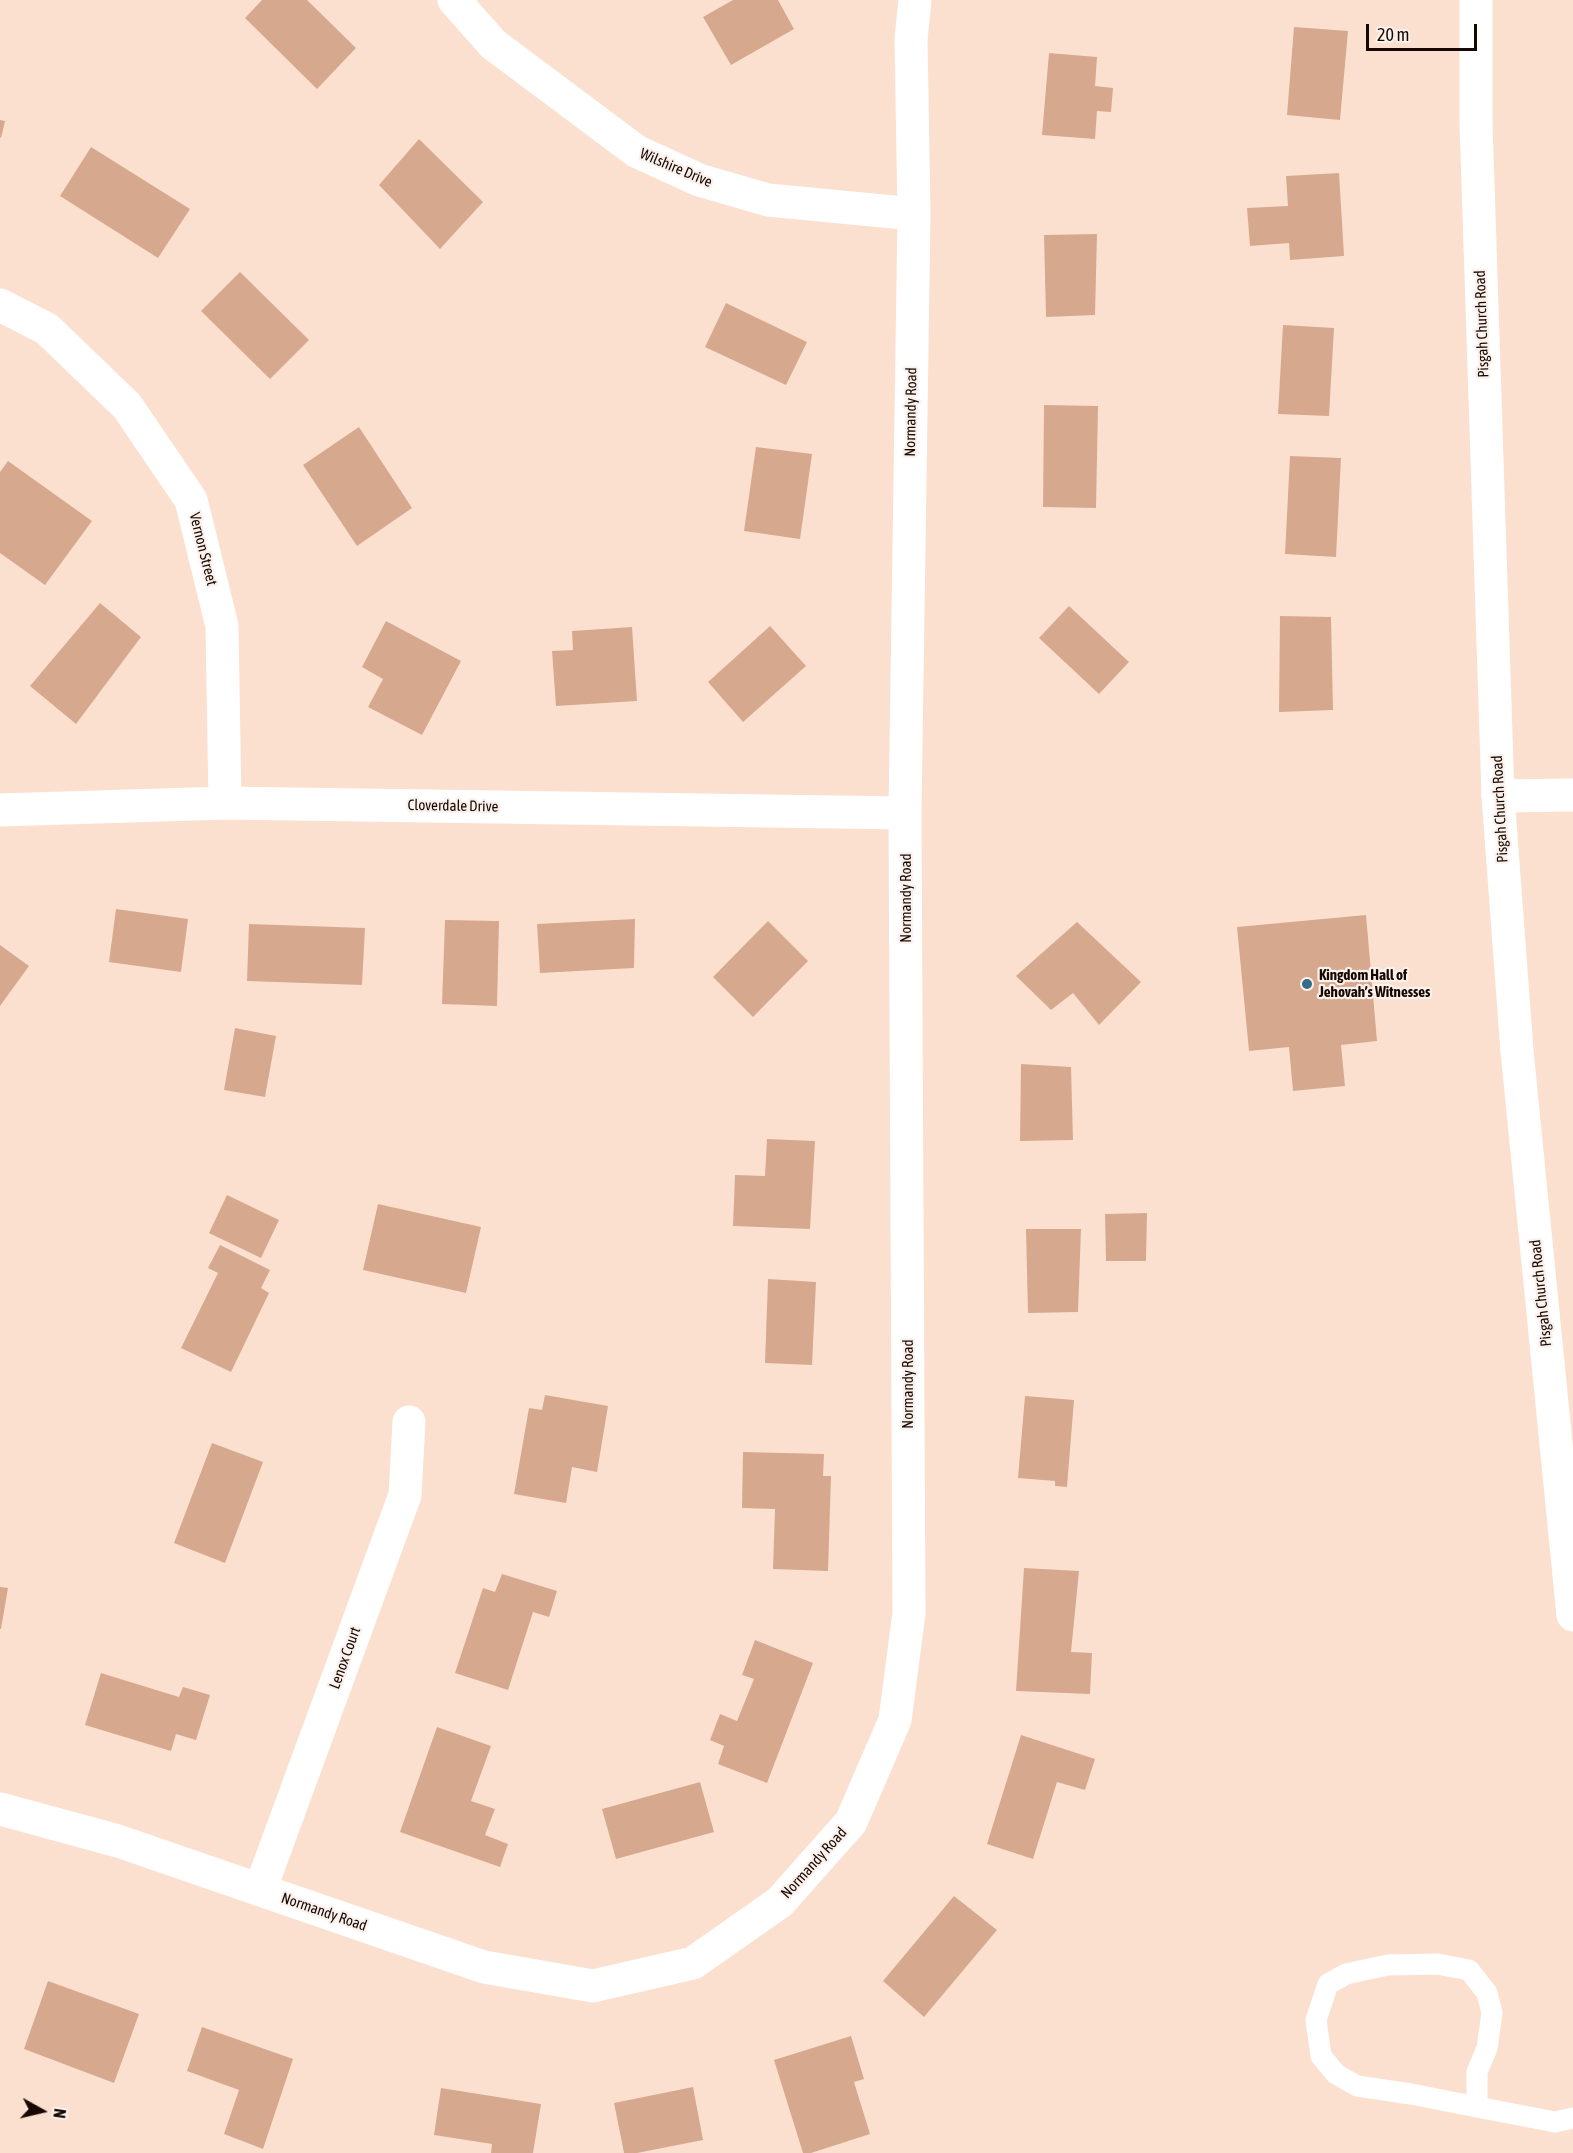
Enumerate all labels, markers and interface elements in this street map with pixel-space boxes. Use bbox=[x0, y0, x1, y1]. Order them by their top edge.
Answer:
scale bar bbox=[1369, 12, 1480, 50]
text: 20 m bbox=[1377, 24, 1409, 45]
street label: Wilshire Drive bbox=[637, 145, 715, 191]
street label: Pisgah Church Road bbox=[1471, 270, 1493, 378]
street label: Normandy Road bbox=[901, 367, 921, 457]
street label: Vernon Street bbox=[185, 511, 221, 587]
street label: Pisgah Church Road bbox=[1488, 755, 1512, 863]
street label: Cloverdale Drive bbox=[408, 796, 498, 816]
street label: Normandy Road bbox=[897, 853, 915, 943]
place label: Kingdom Hall of Jehovah’s Witnesses bbox=[1319, 966, 1430, 1001]
marker: Kingdom Hall of Jehovah’s Witnesses bbox=[1300, 977, 1314, 991]
street label: Pisgah Church Road bbox=[1526, 1239, 1556, 1347]
street label: Normandy Road bbox=[899, 1339, 917, 1429]
street label: Lenox Court bbox=[326, 1625, 364, 1691]
street label: Normandy Road bbox=[777, 1824, 851, 1902]
street label: Normandy Road bbox=[279, 1889, 369, 1935]
north arrow bbox=[12, 2081, 72, 2141]
text: N bbox=[50, 2108, 69, 2119]

